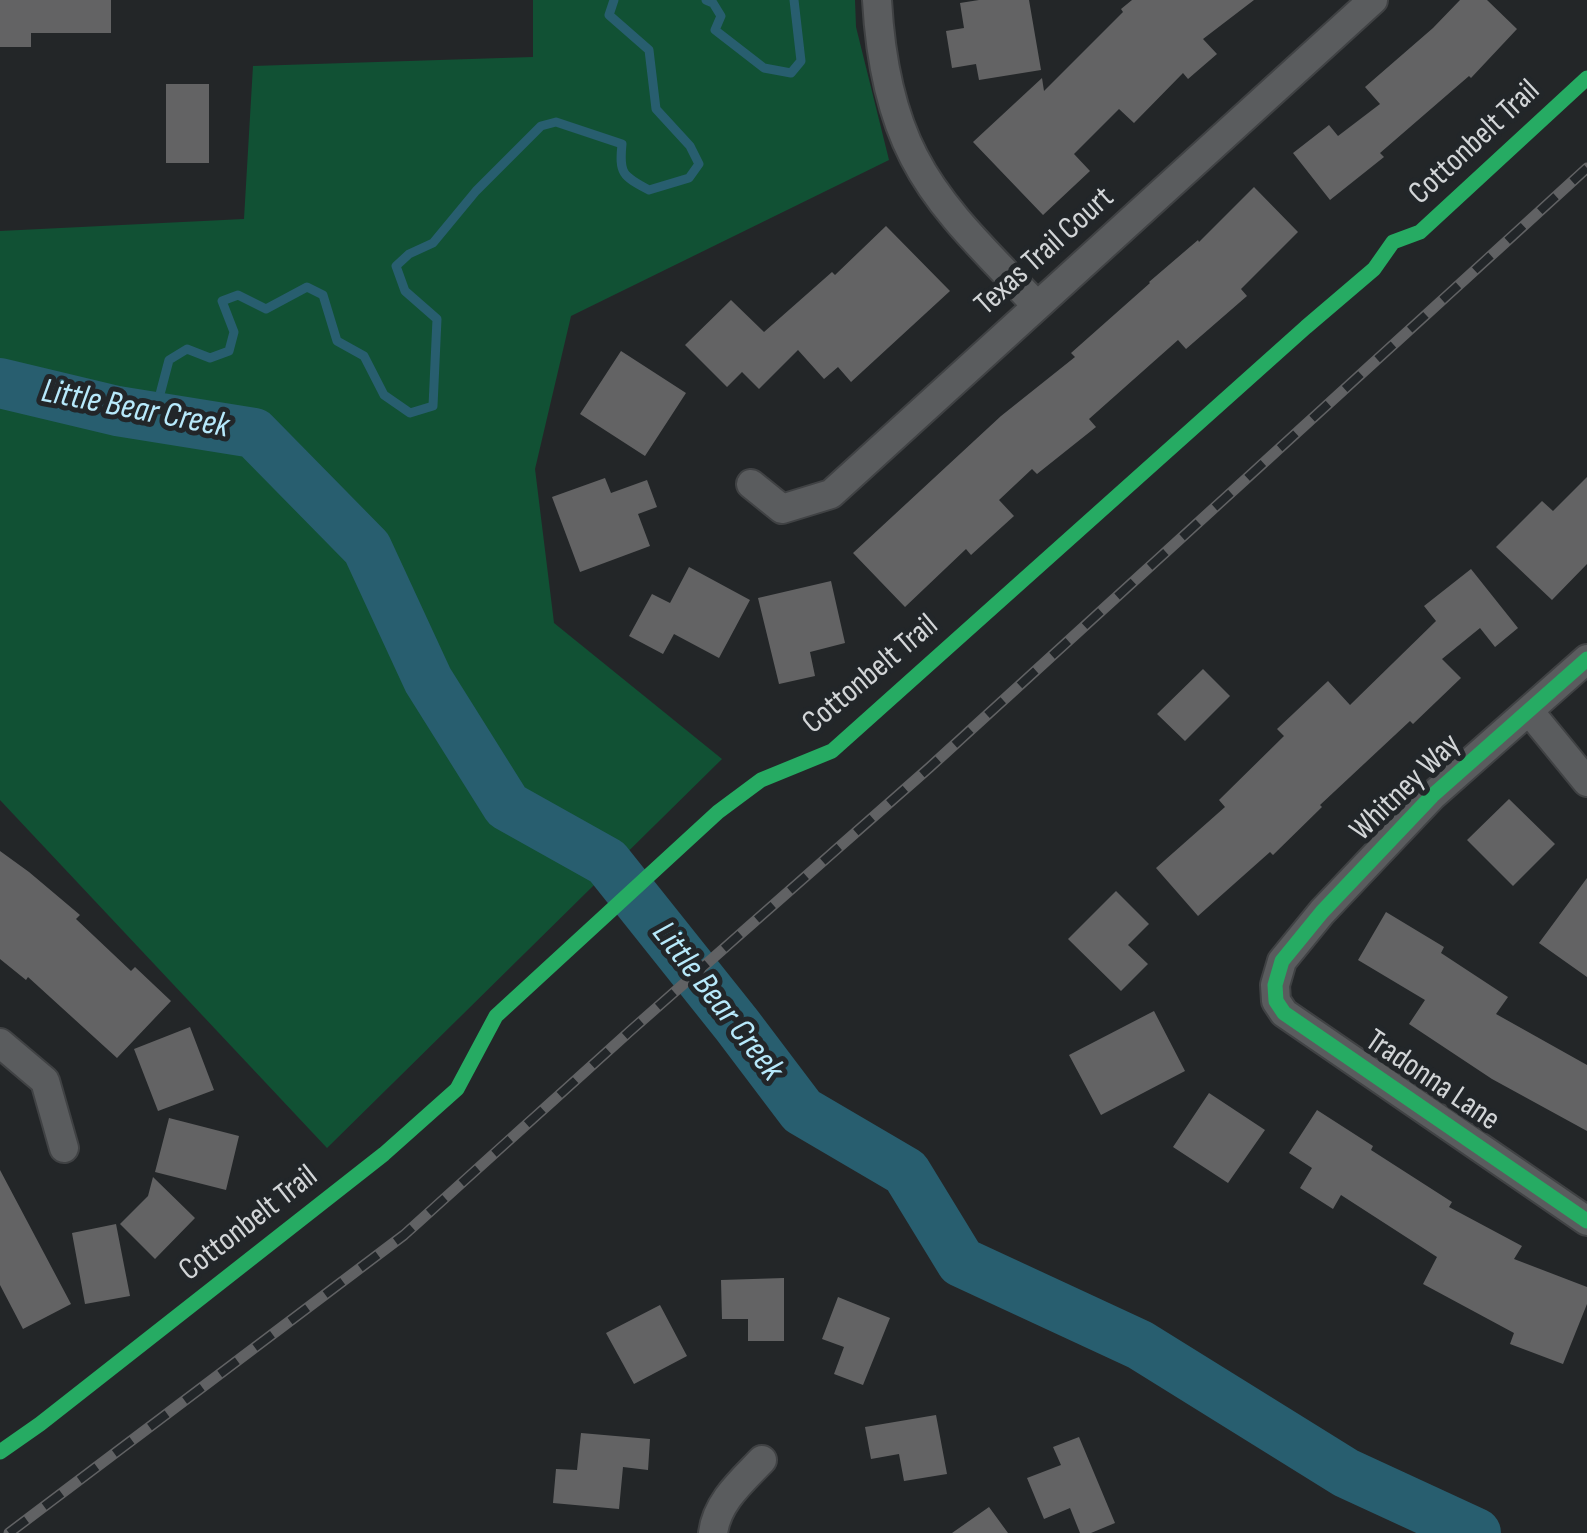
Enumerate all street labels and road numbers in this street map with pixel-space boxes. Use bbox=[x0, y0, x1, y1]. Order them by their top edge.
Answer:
street label: Cottonbelt Trail bbox=[1402, 73, 1548, 213]
street label: Texas Trail Court bbox=[968, 180, 1122, 324]
street label: Cottonbelt Trail bbox=[795, 607, 947, 743]
street label: Whitney Way bbox=[1343, 726, 1469, 850]
street label: Tradonna Lane bbox=[1358, 1022, 1506, 1140]
street label: Cottonbelt Trail bbox=[172, 1158, 326, 1290]

